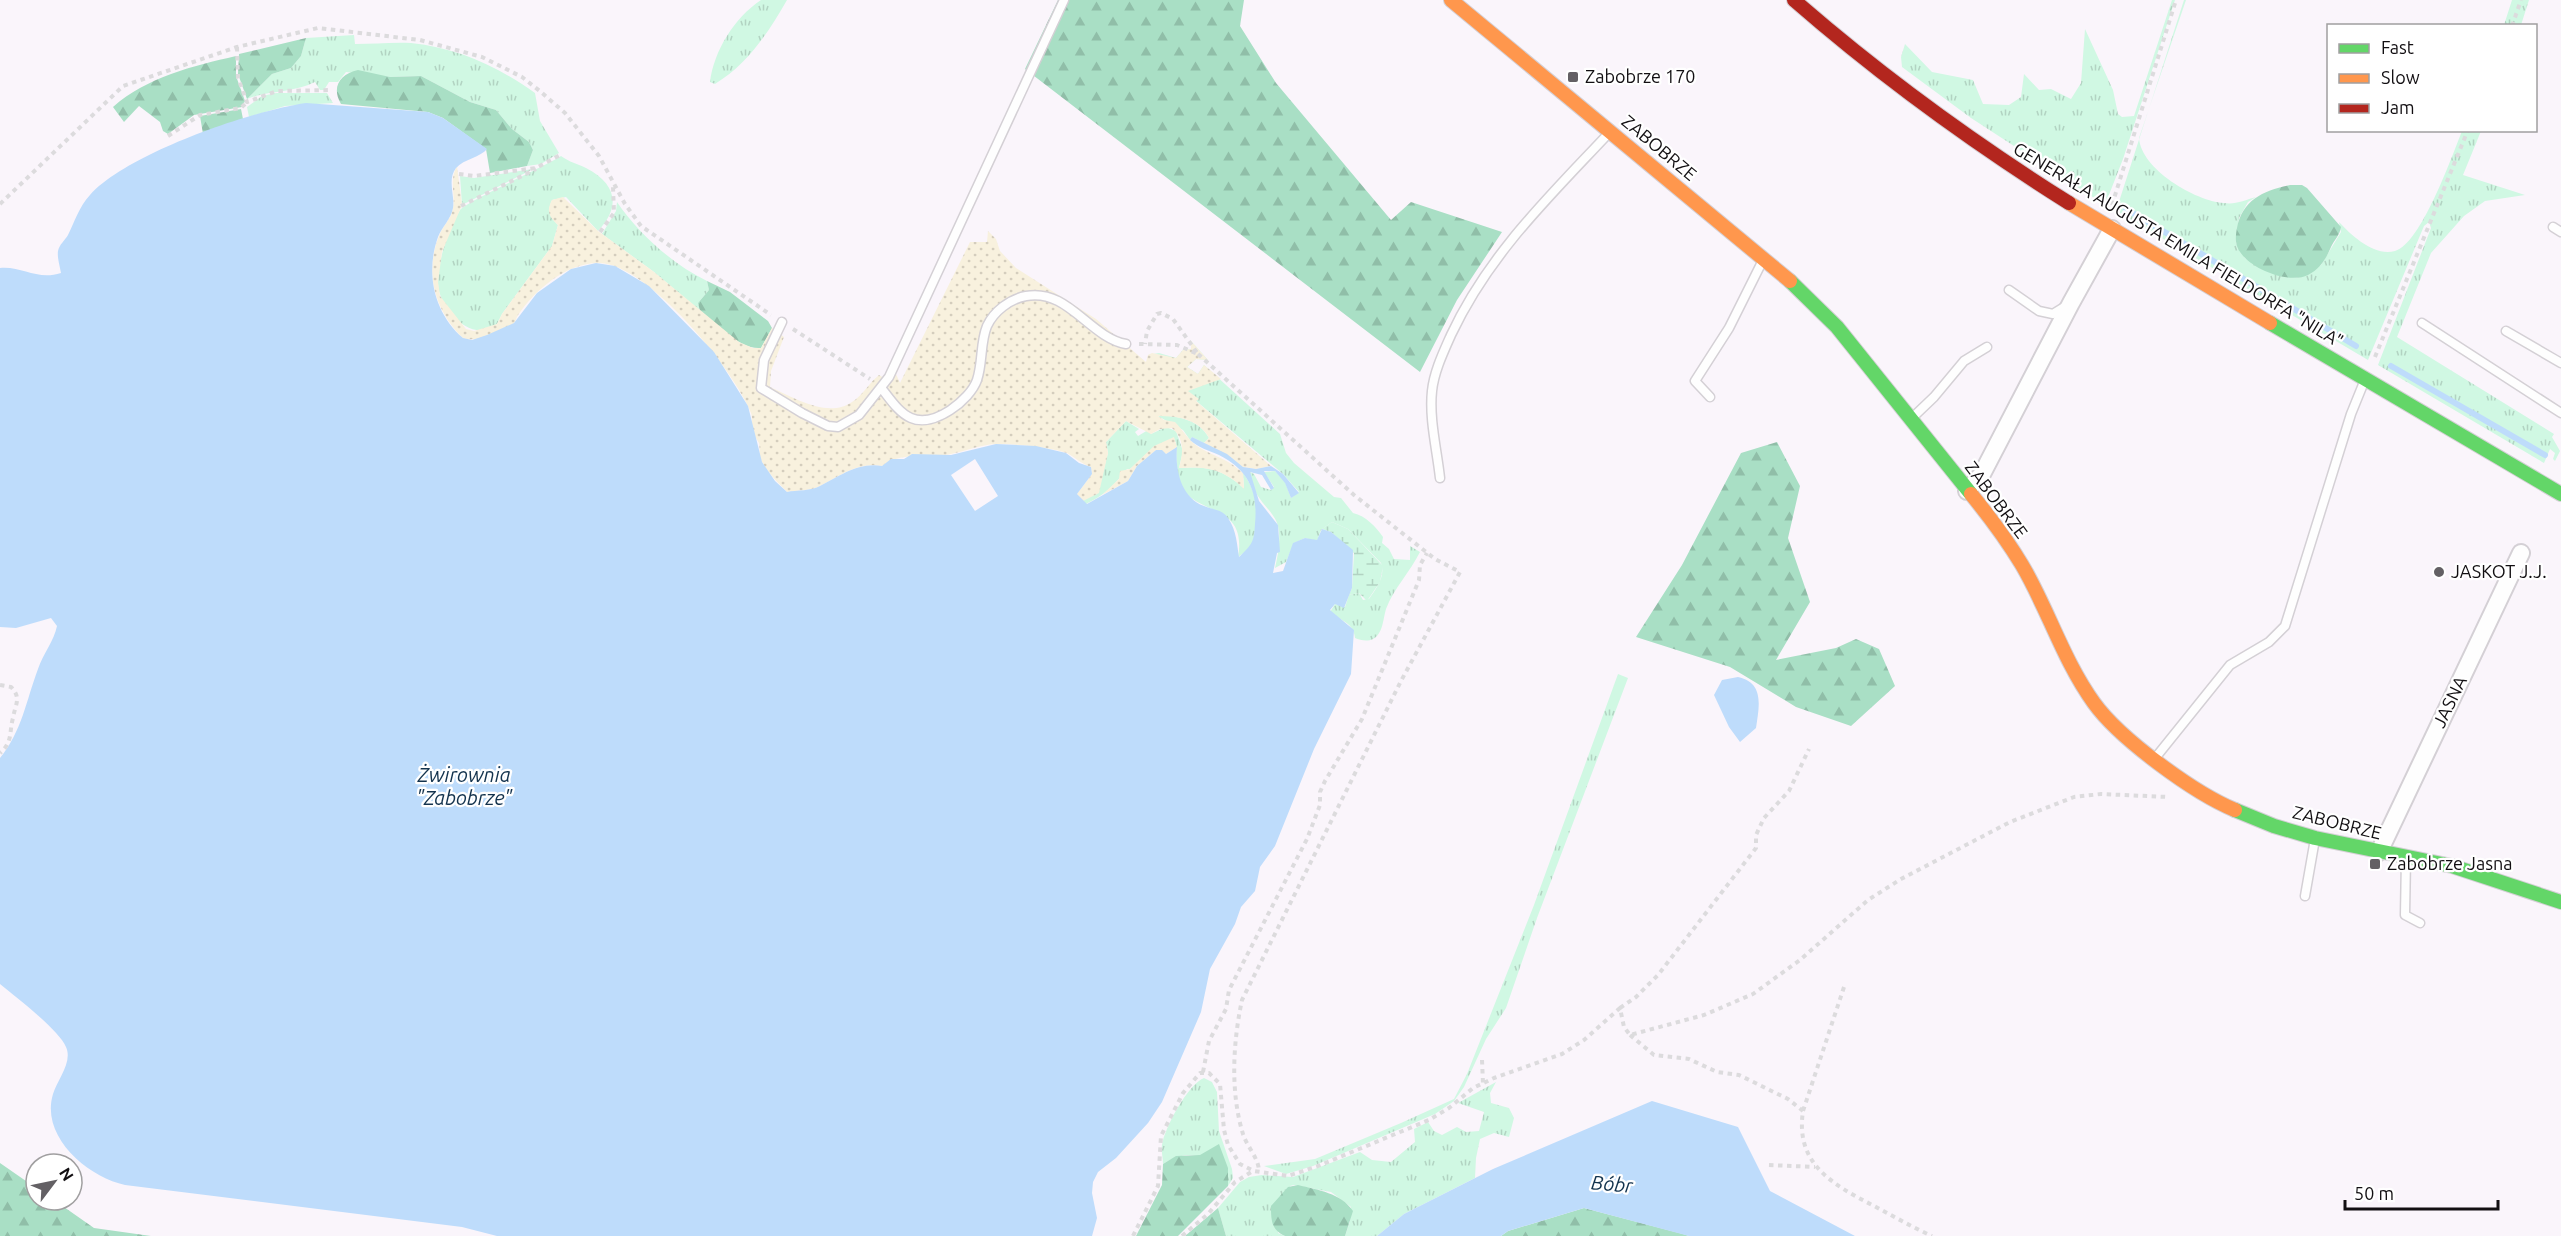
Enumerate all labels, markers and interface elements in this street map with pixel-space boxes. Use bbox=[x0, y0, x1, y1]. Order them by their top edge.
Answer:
legend bbox=[2327, 24, 2537, 132]
text: Fast bbox=[2381, 37, 2414, 57]
place label: Zabobrze 170 bbox=[1585, 66, 1696, 86]
text: Slow bbox=[2381, 67, 2420, 87]
marker: Zabobrze 170 bbox=[1566, 70, 1580, 84]
text: Jam bbox=[2381, 97, 2415, 117]
street label: ZABOBRZE bbox=[1618, 110, 1701, 184]
street label: GENERAŁA AUGUSTA EMILA FIELDORFA "NILA" bbox=[2010, 138, 2347, 351]
street label: ZABOBRZE bbox=[1961, 457, 2032, 542]
place label: JASKOT J.J. bbox=[2451, 561, 2547, 581]
marker: JASKOT J.J. bbox=[2432, 565, 2446, 579]
street label: JASNA bbox=[2428, 672, 2470, 731]
water label: Żwirownia "Zabobrze" bbox=[416, 763, 513, 809]
street label: ZABOBRZE bbox=[2291, 801, 2384, 843]
place label: Zabobrze Jasna bbox=[2387, 853, 2513, 873]
marker: Zabobrze Jasna bbox=[2368, 857, 2382, 871]
north arrow bbox=[24, 1152, 84, 1212]
text: N bbox=[56, 1164, 78, 1184]
water label: Bóbr bbox=[1590, 1170, 1635, 1197]
scale bar bbox=[2345, 1173, 2498, 1211]
text: 50 m bbox=[2354, 1183, 2394, 1203]

